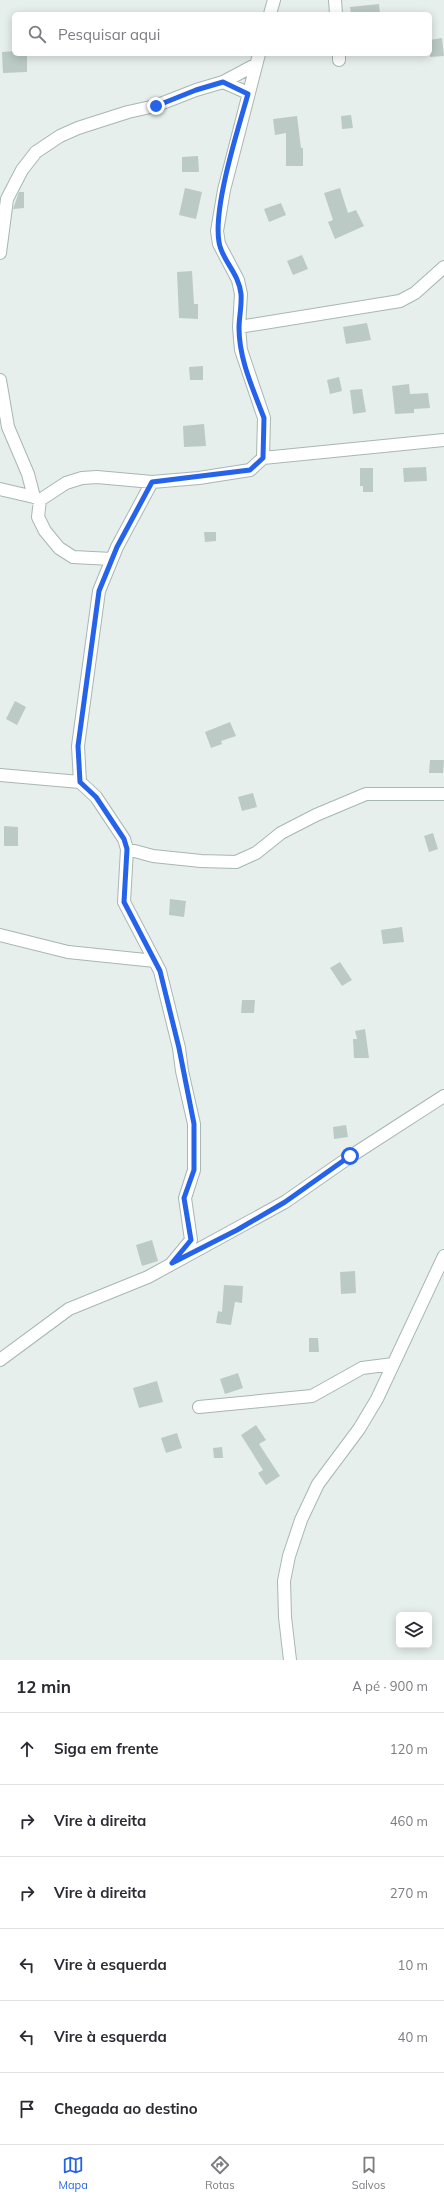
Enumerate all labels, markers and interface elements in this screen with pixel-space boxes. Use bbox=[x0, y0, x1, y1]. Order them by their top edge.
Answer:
search box bbox=[12, 12, 432, 56]
icon: search bbox=[26, 23, 48, 45]
text: Pesquisar aqui bbox=[58, 25, 160, 44]
route end bbox=[147, 97, 165, 115]
route start bbox=[341, 1147, 359, 1165]
map controls bbox=[396, 1612, 432, 1648]
button: layers bbox=[396, 1612, 432, 1648]
text: 12 min bbox=[16, 1676, 71, 1697]
text: A pé · 900 m bbox=[352, 1678, 428, 1694]
icon: ahead bbox=[16, 1738, 38, 1760]
text: Siga em frente bbox=[54, 1739, 159, 1758]
text: 120 m bbox=[390, 1741, 428, 1757]
icon: right bbox=[16, 1810, 38, 1832]
text: Vire à direita bbox=[54, 1811, 146, 1830]
text: 460 m bbox=[390, 1813, 428, 1829]
icon: right bbox=[16, 1882, 38, 1904]
text: Vire à direita bbox=[54, 1883, 146, 1902]
text: 270 m bbox=[390, 1885, 428, 1901]
icon: left bbox=[16, 1954, 38, 1976]
text: Vire à esquerda bbox=[54, 1955, 167, 1974]
text: 10 m bbox=[398, 1957, 428, 1973]
icon: left bbox=[16, 2026, 38, 2048]
text: Vire à esquerda bbox=[54, 2027, 167, 2046]
text: 40 m bbox=[398, 2029, 428, 2045]
icon: arrive bbox=[16, 2098, 38, 2120]
text: Chegada ao destino bbox=[54, 2099, 198, 2118]
tab: Mapa bbox=[59, 2154, 88, 2192]
tab: Rotas bbox=[205, 2154, 235, 2192]
tab: Salvos bbox=[352, 2154, 385, 2192]

